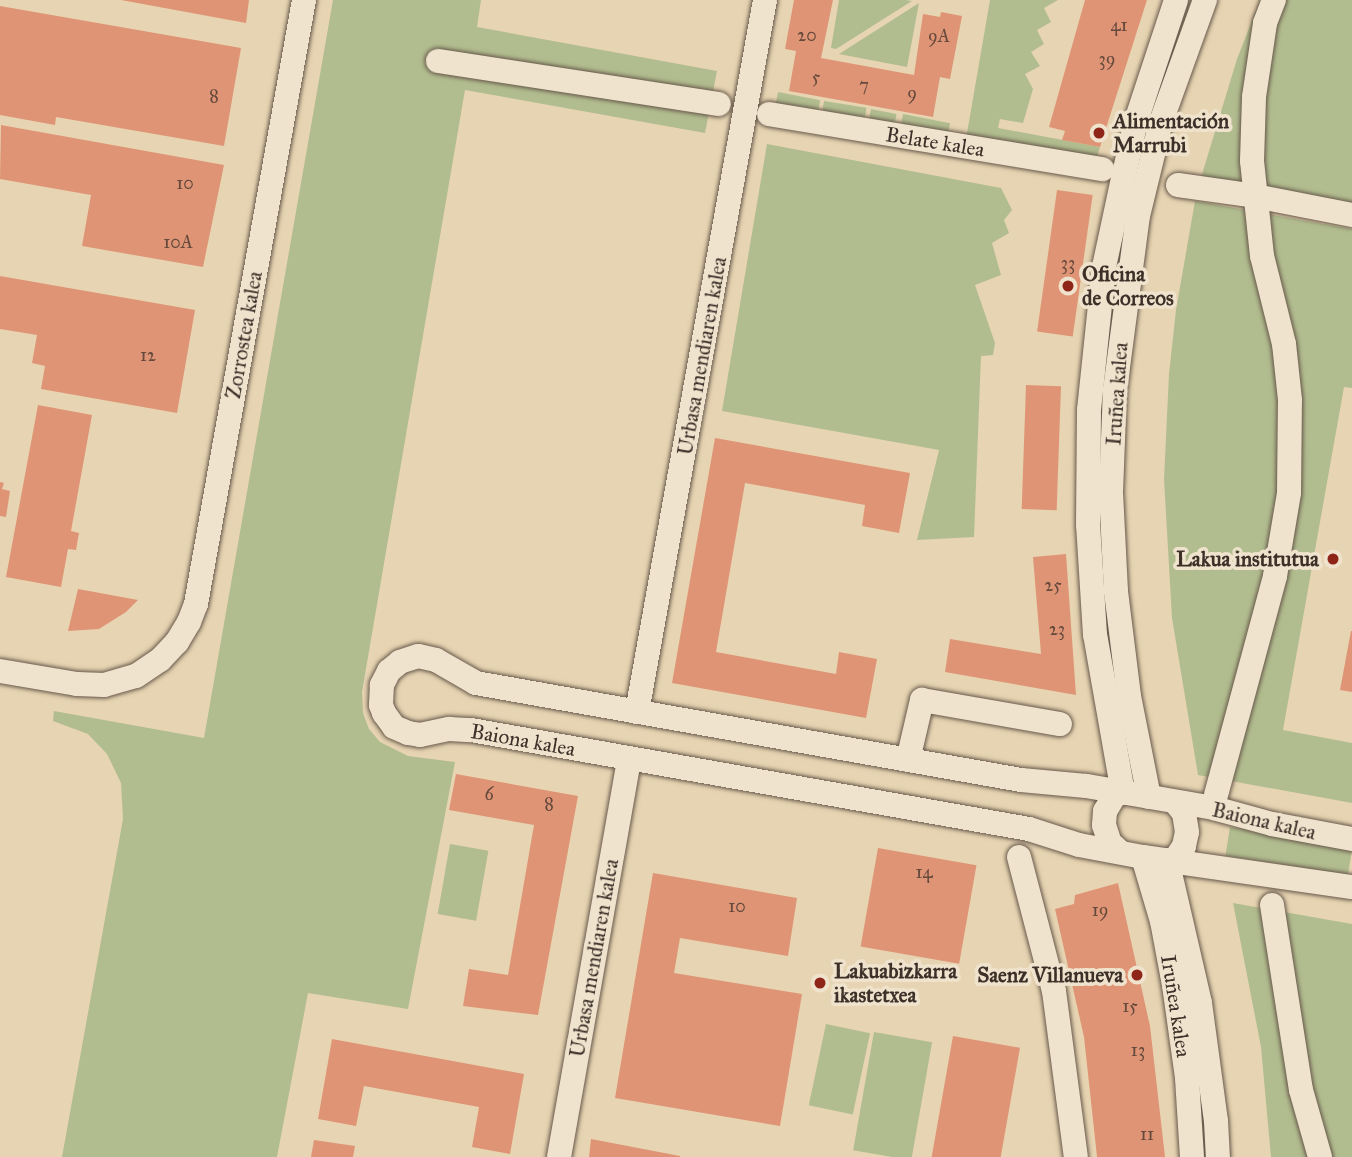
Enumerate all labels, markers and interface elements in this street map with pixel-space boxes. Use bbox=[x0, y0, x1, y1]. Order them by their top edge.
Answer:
house number: 41 bbox=[1110, 14, 1128, 36]
house number: 20 bbox=[797, 24, 817, 46]
house number: 9A bbox=[928, 25, 950, 47]
house number: 39 bbox=[1099, 48, 1115, 70]
house number: 5 bbox=[812, 66, 820, 88]
house number: 7 bbox=[859, 74, 869, 96]
house number: 9 bbox=[907, 82, 917, 104]
house number: 8 bbox=[209, 85, 219, 107]
place label: Alimentación Marrubi bbox=[1113, 108, 1229, 158]
street label: Belate kalea bbox=[884, 122, 986, 162]
marker: Alimentación Marrubi bbox=[1091, 125, 1107, 141]
house number: 10 bbox=[176, 172, 194, 194]
house number: 10A bbox=[163, 231, 193, 253]
house number: 33 bbox=[1061, 252, 1075, 274]
street label: Urbasa mendiaren kalea bbox=[672, 255, 732, 457]
place label: Oficina de Correos bbox=[1082, 261, 1174, 311]
street label: Zorrostea kalea bbox=[220, 269, 268, 401]
marker: Oficina de Correos bbox=[1060, 278, 1076, 294]
street label: Iruñea kalea bbox=[1101, 341, 1133, 447]
house number: 12 bbox=[140, 344, 156, 366]
place label: Lakua institutua bbox=[1176, 546, 1319, 572]
marker: Lakua institutua bbox=[1325, 551, 1341, 567]
house number: 25 bbox=[1044, 574, 1062, 596]
house number: 23 bbox=[1049, 618, 1065, 640]
street label: Baiona kalea bbox=[469, 718, 577, 762]
house number: 6 bbox=[484, 783, 494, 805]
house number: 8 bbox=[544, 793, 554, 815]
street label: Baiona kalea bbox=[1210, 797, 1318, 845]
street label: Urbasa mendiaren kalea bbox=[564, 857, 624, 1059]
house number: 14 bbox=[915, 861, 933, 883]
house number: 10 bbox=[728, 895, 746, 917]
house number: 19 bbox=[1092, 899, 1108, 921]
street label: Iruñea kalea bbox=[1155, 953, 1197, 1059]
place label: Lakuabizkarra ikastetxea bbox=[834, 958, 957, 1008]
place label: Saenz Villanueva bbox=[977, 962, 1123, 988]
marker: Saenz Villanueva bbox=[1129, 967, 1145, 983]
marker: Lakuabizkarra ikastetxea bbox=[812, 975, 828, 991]
house number: 15 bbox=[1122, 995, 1138, 1017]
house number: 13 bbox=[1131, 1039, 1145, 1061]
house number: 11 bbox=[1140, 1123, 1154, 1145]

